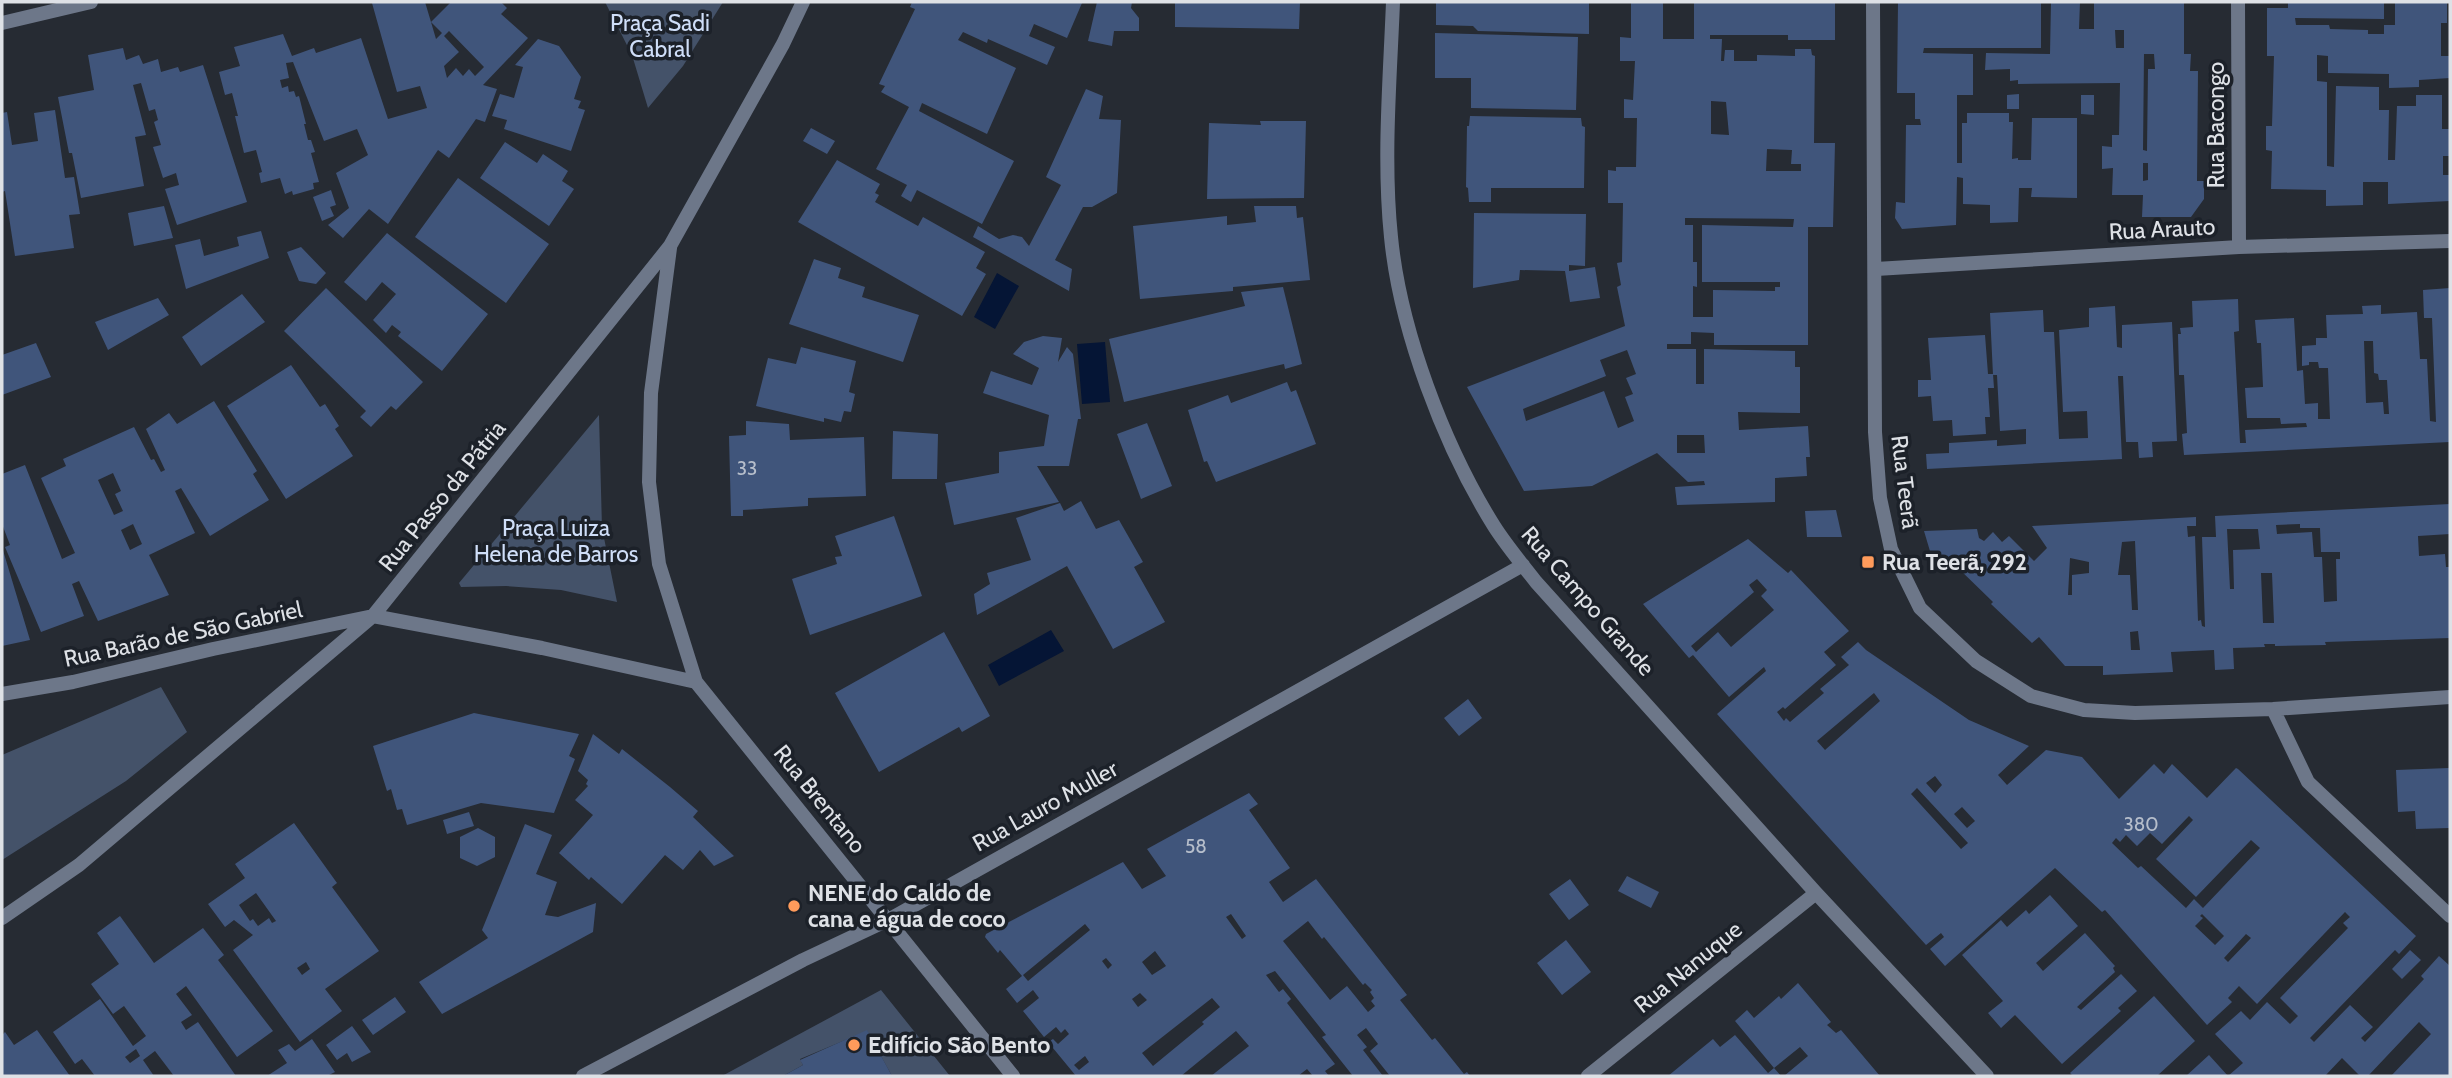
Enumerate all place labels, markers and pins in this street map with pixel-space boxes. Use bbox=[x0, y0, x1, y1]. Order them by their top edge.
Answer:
place label: Rua Teerã, 292 bbox=[1882, 548, 2027, 576]
marker: Rua Teerã, 292 bbox=[1860, 554, 1876, 570]
place label: NENE do Caldo de cana e água de coco bbox=[808, 879, 1006, 933]
marker: NENE do Caldo de cana e água de coco bbox=[786, 898, 802, 914]
place label: Edifício São Bento bbox=[868, 1031, 1050, 1059]
marker: Edifício São Bento bbox=[846, 1037, 862, 1053]

